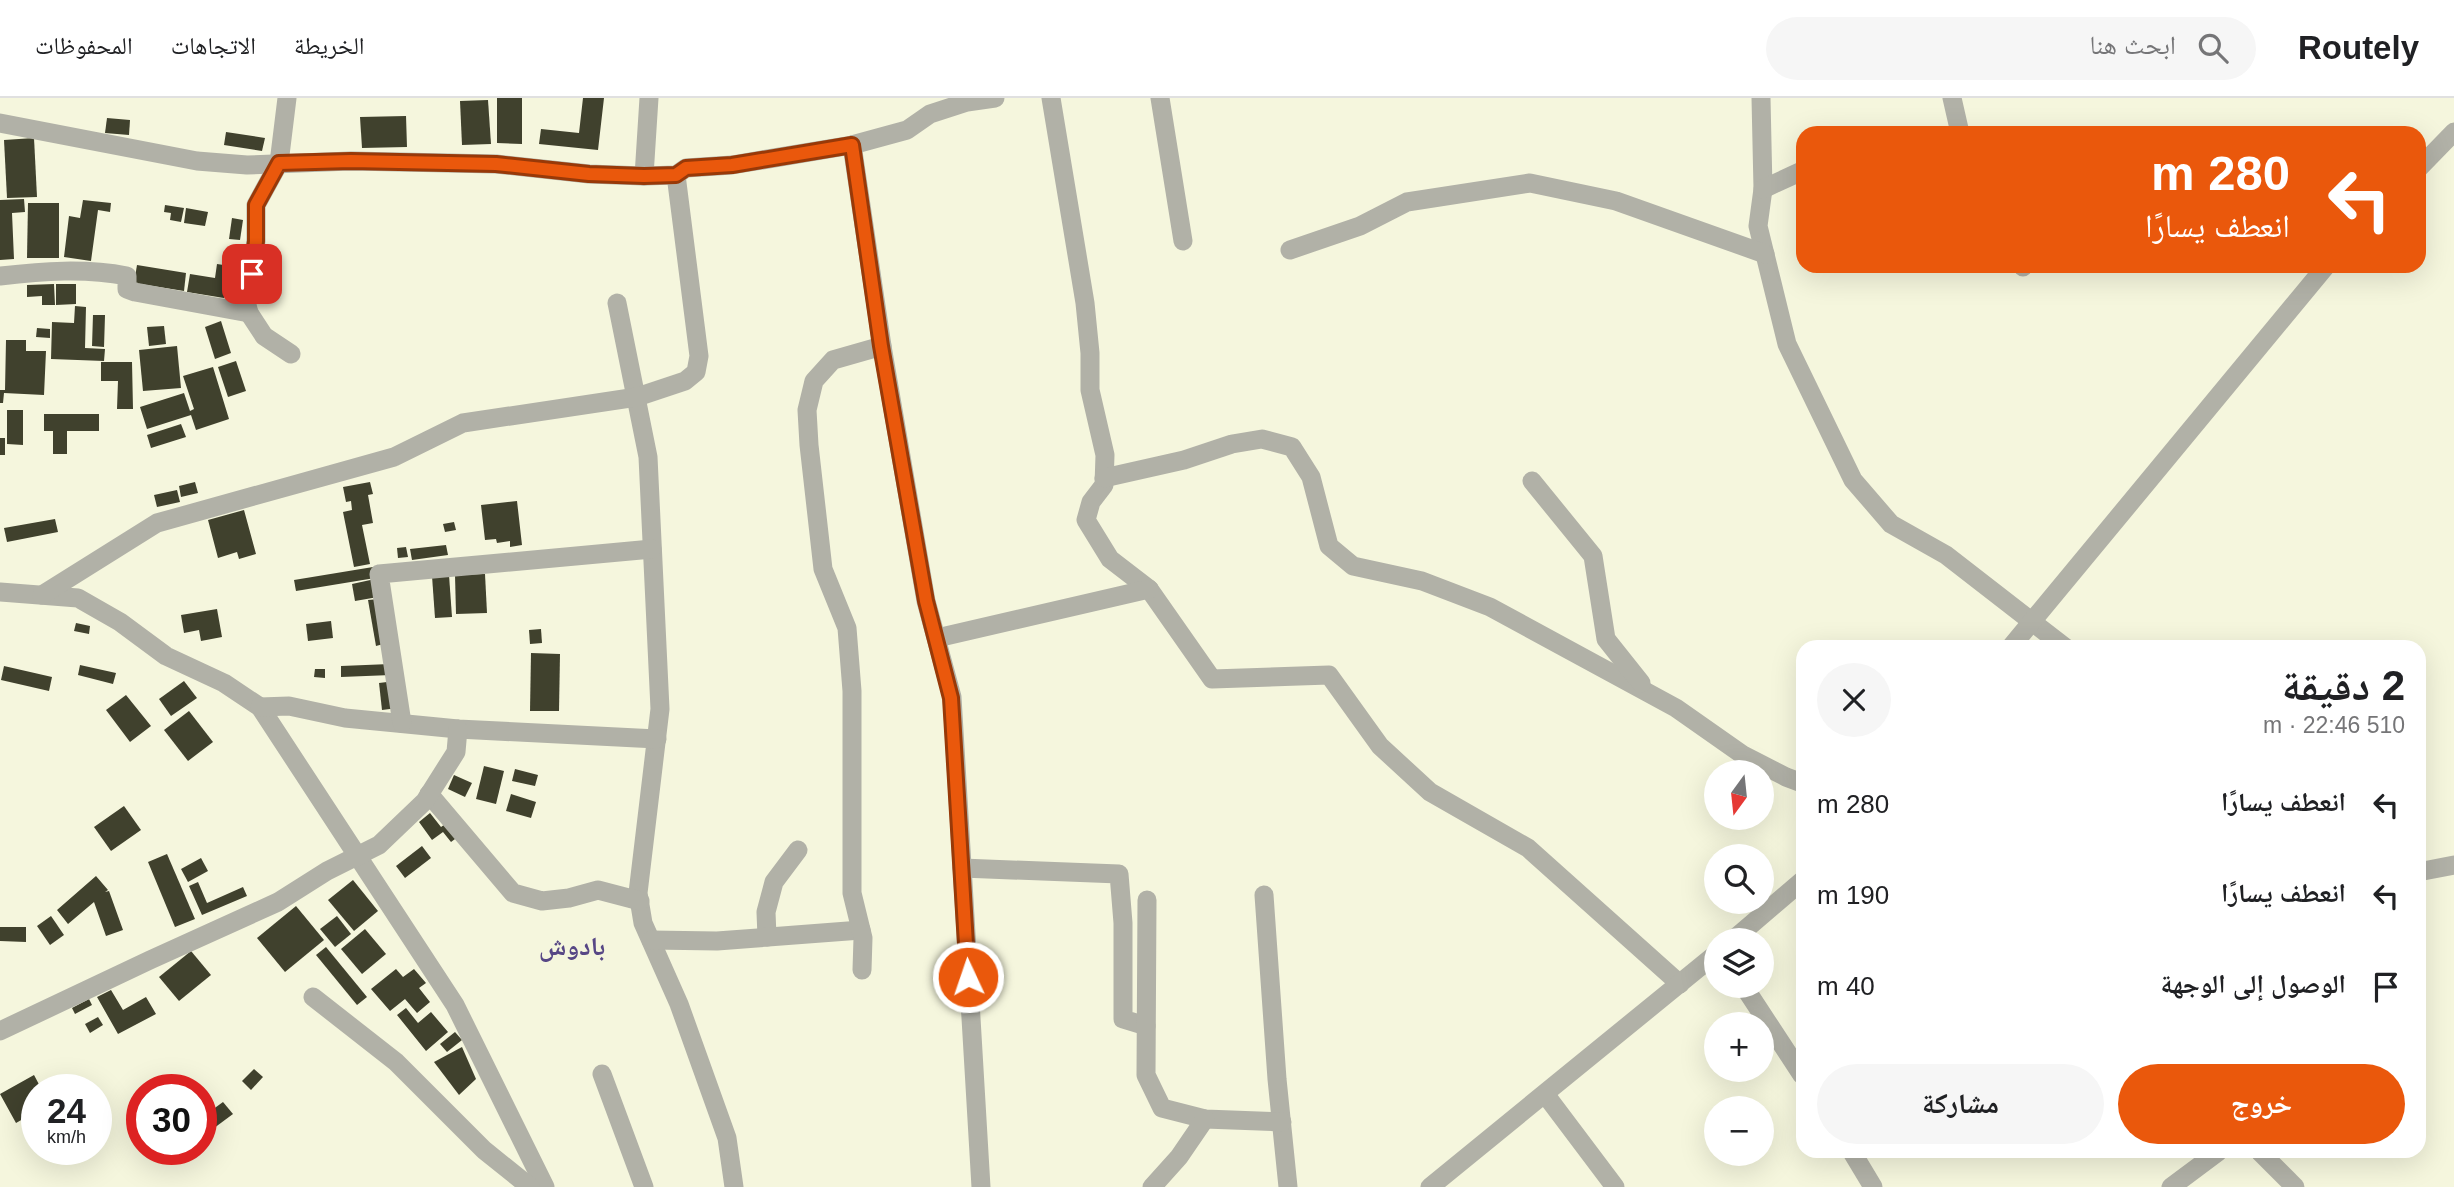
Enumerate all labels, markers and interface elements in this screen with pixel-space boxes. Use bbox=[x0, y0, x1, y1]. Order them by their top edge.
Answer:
search box bbox=[1766, 17, 2256, 80]
icon: search bbox=[2194, 29, 2232, 67]
text: Routely bbox=[2298, 29, 2419, 66]
text: ابحث هنا bbox=[2089, 30, 2176, 60]
text: المحفوظات bbox=[35, 32, 133, 59]
text: الاتجاهات bbox=[171, 32, 256, 59]
text: الخريطة bbox=[294, 32, 365, 59]
text: 280 m bbox=[2151, 146, 2290, 200]
icon: left bbox=[2314, 154, 2405, 245]
text: انعطف يسارًا bbox=[2145, 208, 2290, 244]
pin bbox=[222, 244, 282, 304]
icon: arrive bbox=[233, 255, 271, 293]
text: 2 دقيقة bbox=[2282, 662, 2405, 709]
button: close bbox=[1817, 663, 1891, 737]
text: 510 m · 22:46 bbox=[2263, 712, 2405, 738]
north arrow bbox=[1704, 760, 1774, 830]
map controls bbox=[1704, 760, 1774, 1166]
icon: left bbox=[2367, 786, 2405, 824]
text: انعطف يسارًا bbox=[2221, 787, 2346, 817]
text: 280 m bbox=[1817, 789, 1889, 819]
button: search bbox=[1704, 844, 1774, 914]
icon: left bbox=[2367, 877, 2405, 915]
text: انعطف يسارًا bbox=[2221, 878, 2346, 908]
text: 190 m bbox=[1817, 880, 1889, 910]
button: layers bbox=[1704, 928, 1774, 998]
district label: بادوش bbox=[539, 931, 605, 962]
position arrow bbox=[931, 940, 1005, 1014]
icon: arrive bbox=[2367, 968, 2405, 1006]
text: الوصول إلى الوجهة bbox=[2161, 969, 2346, 999]
text: 40 m bbox=[1817, 971, 1875, 1001]
button: + bbox=[1704, 1012, 1774, 1082]
button: مشاركة bbox=[1817, 1064, 2104, 1144]
button: خروج bbox=[2118, 1064, 2405, 1144]
speed limit sign: 30 bbox=[126, 1074, 217, 1165]
text: 24 bbox=[47, 1091, 86, 1130]
button: − bbox=[1704, 1096, 1774, 1166]
text: km/h bbox=[47, 1127, 86, 1147]

